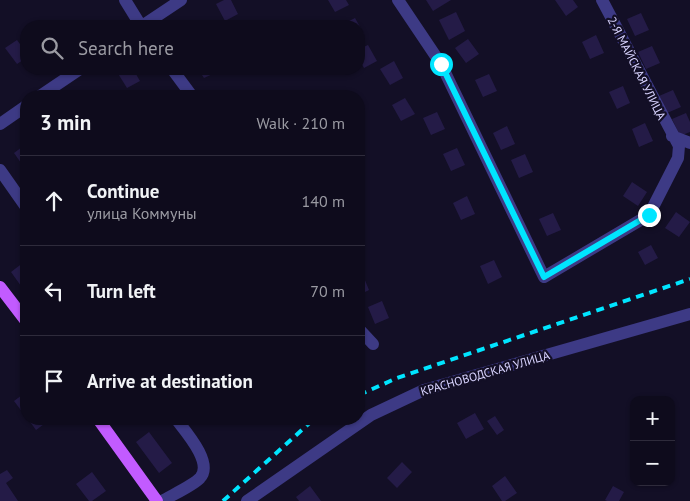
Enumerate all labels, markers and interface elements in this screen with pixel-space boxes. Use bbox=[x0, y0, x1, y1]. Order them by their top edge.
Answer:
street label: 2-Я МАЙСКАЯ УЛИЦА bbox=[605, 14, 669, 122]
search box bbox=[20, 20, 365, 75]
icon: search bbox=[38, 34, 66, 62]
text: Search here bbox=[78, 36, 174, 60]
route start bbox=[430, 53, 453, 76]
text: 3 min bbox=[40, 109, 91, 136]
text: Walk · 210 m bbox=[256, 113, 345, 133]
text: Continue bbox=[87, 179, 159, 203]
icon: ahead bbox=[40, 187, 68, 215]
text: 140 m bbox=[302, 191, 345, 211]
text: улица Коммуны bbox=[87, 203, 197, 223]
route end bbox=[638, 204, 661, 227]
icon: left bbox=[40, 277, 68, 305]
text: Turn left bbox=[87, 279, 156, 303]
text: 70 m bbox=[310, 281, 345, 301]
street label: КРАСНОВОДСКАЯ УЛИЦА bbox=[419, 347, 551, 399]
icon: arrive bbox=[40, 367, 68, 395]
text: Arrive at destination bbox=[87, 369, 253, 393]
map controls bbox=[630, 396, 675, 486]
button: + bbox=[630, 396, 675, 441]
button: − bbox=[630, 441, 675, 486]

